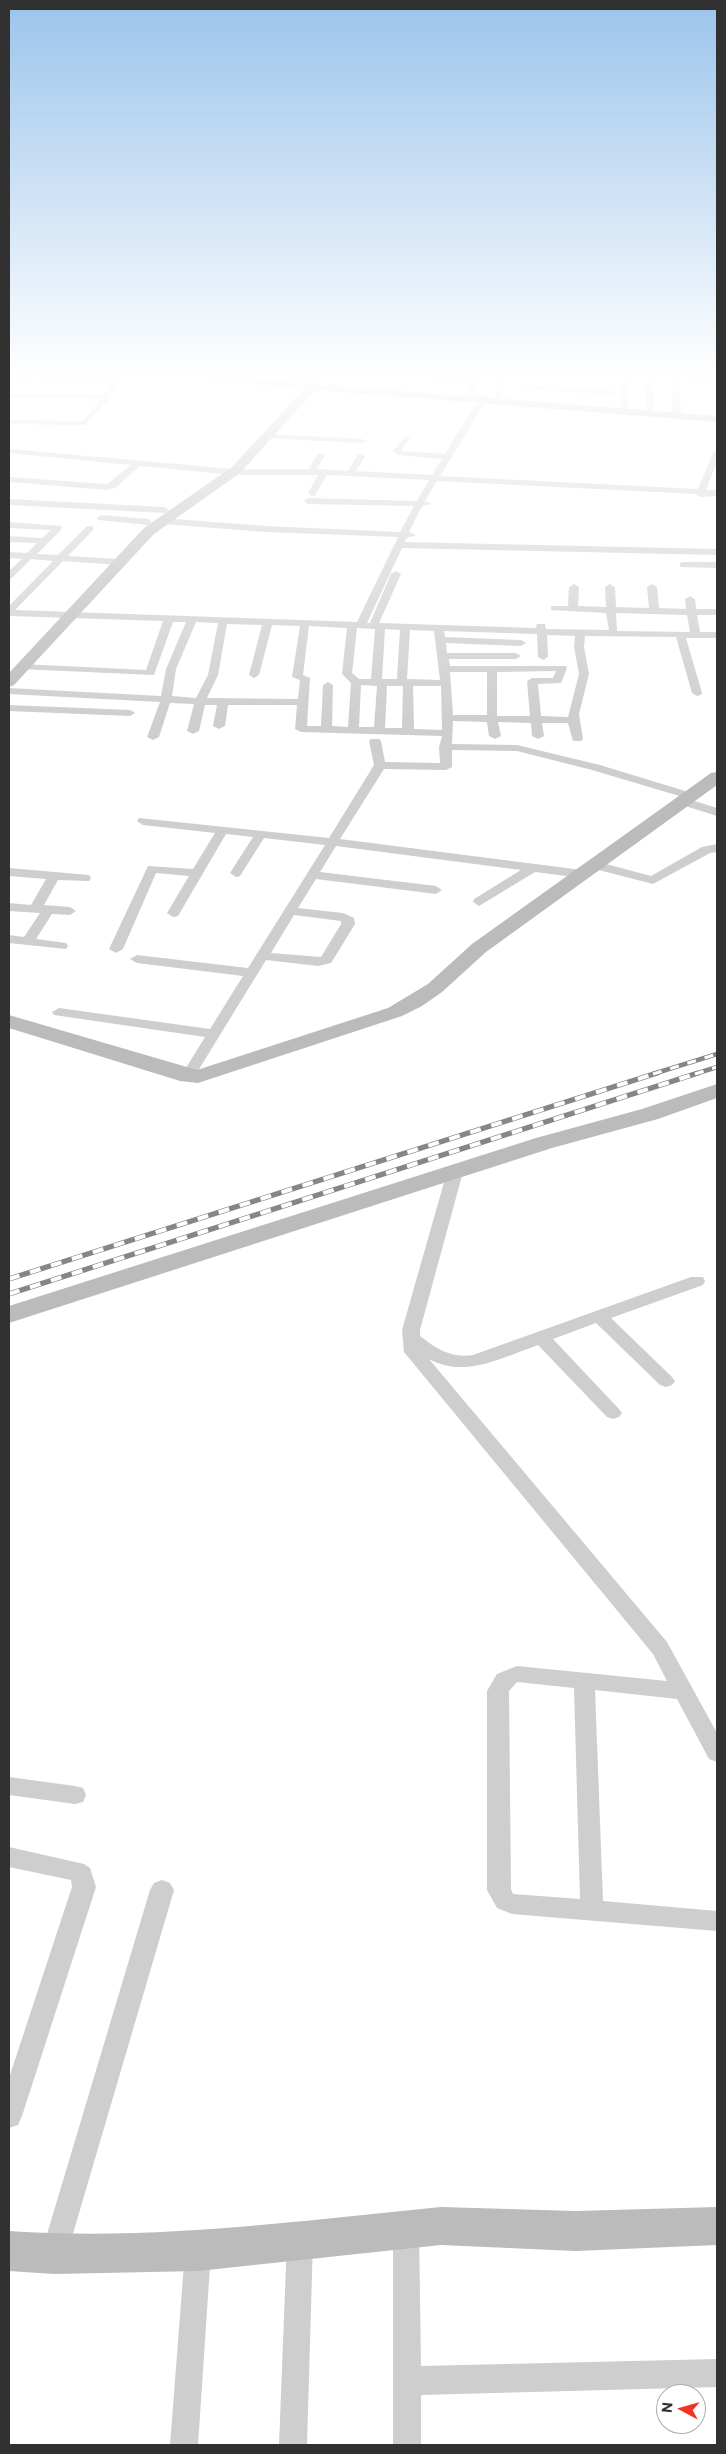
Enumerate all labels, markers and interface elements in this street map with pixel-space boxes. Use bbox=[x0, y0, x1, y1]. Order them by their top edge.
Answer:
north arrow bbox=[656, 2384, 706, 2434]
text: N bbox=[658, 2401, 676, 2414]

